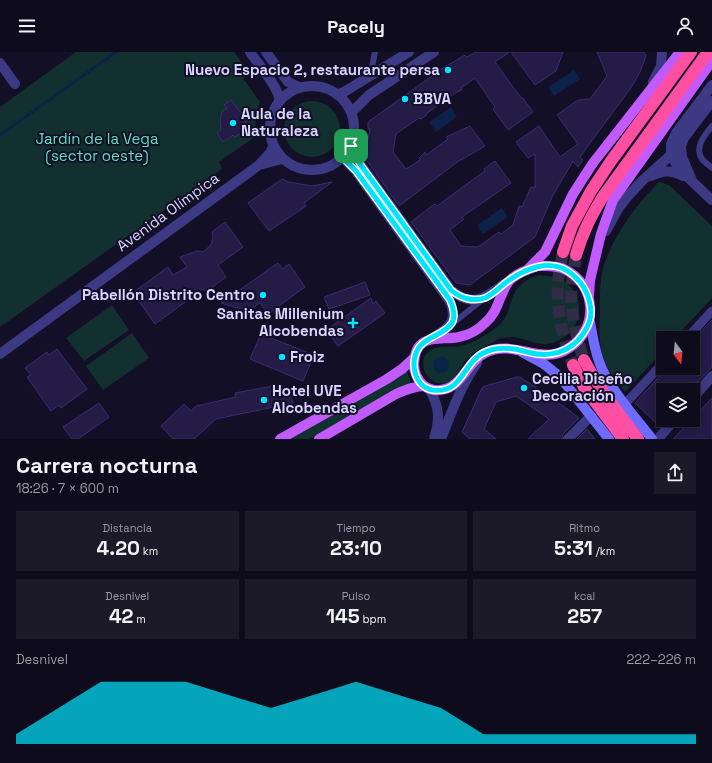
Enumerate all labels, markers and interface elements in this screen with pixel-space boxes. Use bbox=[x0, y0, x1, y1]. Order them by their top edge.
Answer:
icon: menu bbox=[16, 15, 38, 37]
text: Pacely bbox=[327, 15, 385, 38]
icon: person bbox=[674, 15, 696, 37]
place label: Nuevo Espacio 2, restaurante persa bbox=[185, 60, 440, 79]
marker: Nuevo Espacio 2, restaurante persa bbox=[443, 65, 453, 75]
place label: BBVA bbox=[413, 89, 451, 108]
marker: BBVA bbox=[400, 94, 410, 104]
place label: Aula de la Naturaleza bbox=[241, 104, 319, 140]
marker: Aula de la Naturaleza bbox=[228, 118, 238, 128]
park label: Jardín de la Vega (sector oeste) bbox=[35, 129, 159, 166]
pin bbox=[334, 129, 368, 163]
icon: arrive bbox=[340, 135, 362, 157]
street label: Avenida Olímpica bbox=[113, 168, 223, 255]
place label: Pabellón Distrito Centro bbox=[82, 285, 255, 304]
marker: Pabellón Distrito Centro bbox=[258, 290, 268, 300]
place label: Sanitas Millenium Alcobendas bbox=[217, 304, 344, 340]
marker: Sanitas Millenium Alcobendas bbox=[347, 317, 359, 329]
north arrow bbox=[656, 331, 700, 375]
map controls bbox=[656, 331, 700, 427]
place label: Froiz bbox=[290, 347, 325, 366]
marker: Froiz bbox=[277, 352, 287, 362]
place label: Cecilia Diseño Decoración bbox=[532, 369, 632, 405]
place label: Hotel UVE Alcobendas bbox=[272, 381, 357, 417]
marker: Cecilia Diseño Decoración bbox=[519, 383, 529, 393]
button: layers bbox=[656, 383, 700, 427]
marker: Hotel UVE Alcobendas bbox=[259, 395, 269, 405]
text: Carrera nocturna bbox=[16, 451, 197, 479]
button: share bbox=[654, 452, 696, 494]
text: 18:26 · 7 × 600 m bbox=[16, 480, 119, 497]
text: Distancia bbox=[103, 521, 152, 535]
text: Tiempo bbox=[337, 521, 375, 535]
text: Ritmo bbox=[569, 521, 600, 535]
text: 4.20 bbox=[96, 535, 140, 561]
text: 23:10 bbox=[330, 535, 382, 561]
text: 5:31 bbox=[554, 535, 593, 561]
text: km bbox=[140, 544, 158, 558]
text: /km bbox=[593, 544, 615, 558]
text: Desnivel bbox=[105, 589, 149, 603]
text: Pulso bbox=[342, 589, 370, 603]
text: kcal bbox=[574, 589, 595, 603]
text: 42 bbox=[109, 603, 133, 629]
text: 145 bbox=[326, 603, 360, 629]
text: 257 bbox=[567, 603, 602, 629]
text: m bbox=[133, 612, 146, 626]
text: bpm bbox=[360, 612, 386, 626]
text: Desnivel bbox=[16, 651, 68, 668]
text: 222–226 m bbox=[627, 651, 696, 668]

